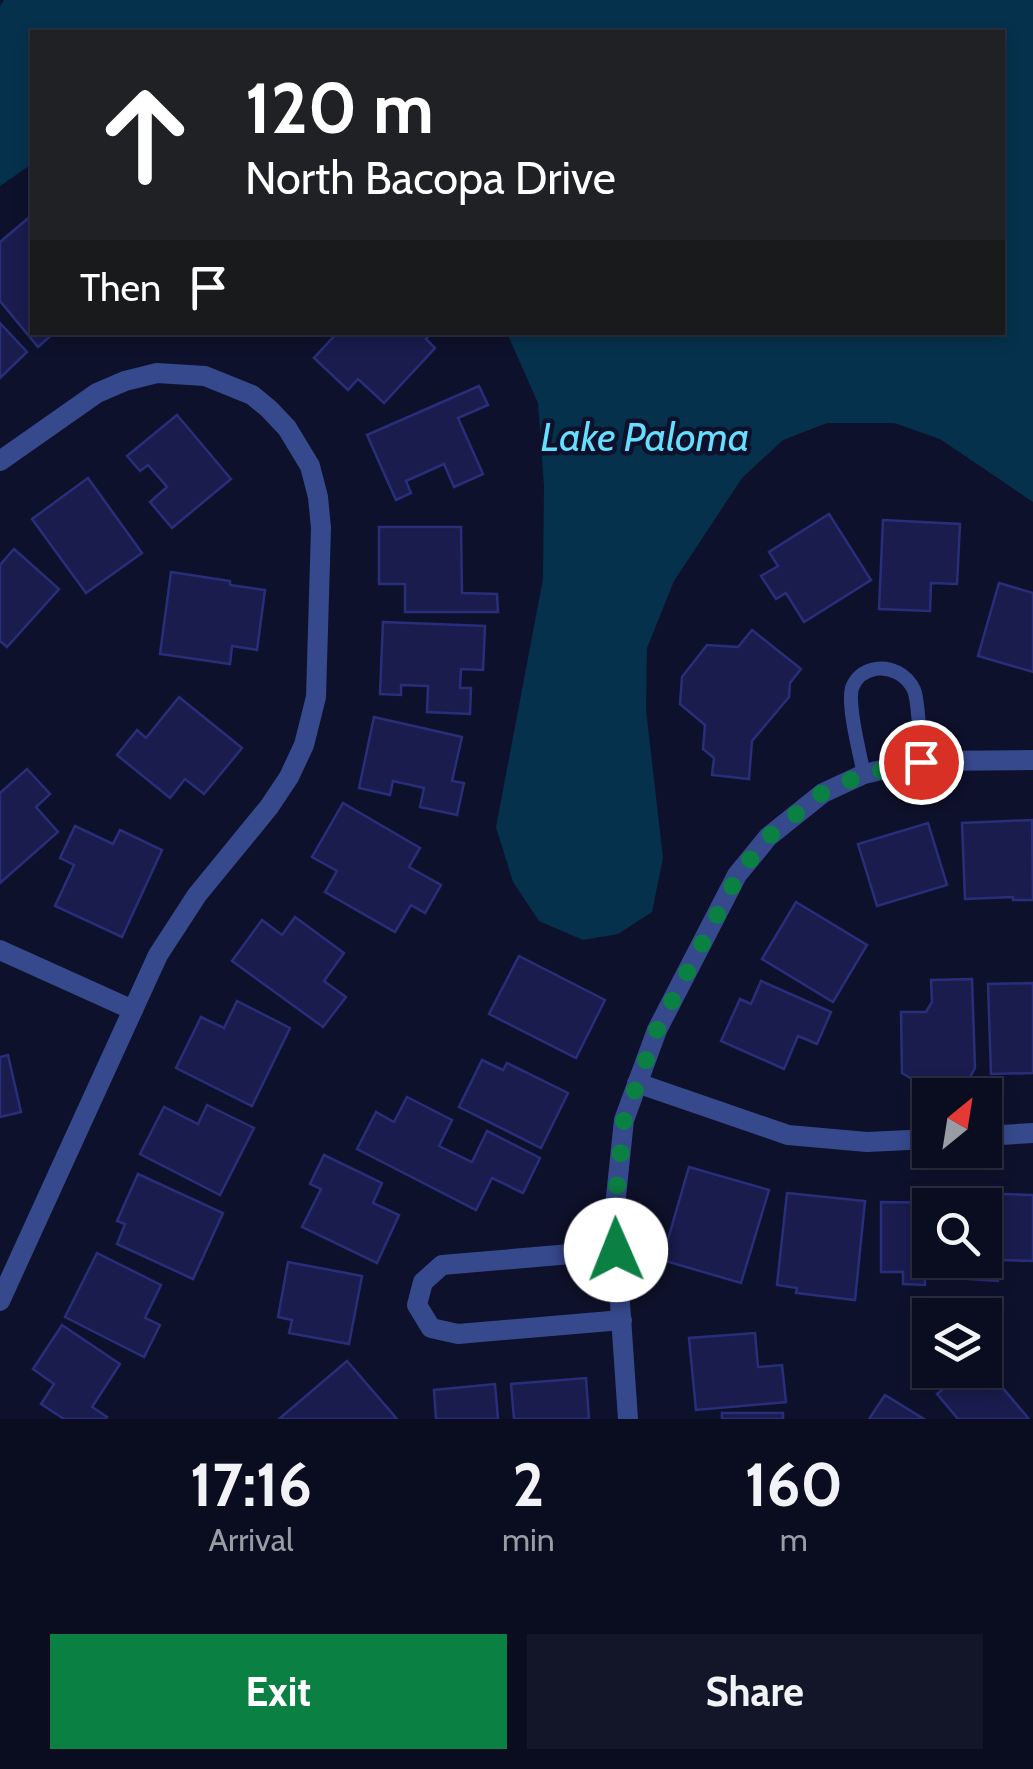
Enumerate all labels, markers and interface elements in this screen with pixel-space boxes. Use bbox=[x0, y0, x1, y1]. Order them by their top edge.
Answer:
text: 120 m bbox=[245, 65, 434, 151]
icon: ahead bbox=[80, 70, 210, 200]
text: North Bacopa Drive bbox=[245, 151, 616, 205]
icon: arrive bbox=[181, 260, 236, 315]
text: Then bbox=[80, 264, 161, 311]
water label: Lake Paloma bbox=[540, 412, 750, 461]
pin bbox=[879, 720, 964, 805]
icon: arrive bbox=[894, 735, 949, 790]
north arrow bbox=[912, 1078, 1002, 1168]
map controls bbox=[912, 1078, 1002, 1388]
button: search bbox=[912, 1188, 1002, 1278]
position arrow bbox=[564, 1198, 668, 1302]
button: layers bbox=[912, 1298, 1002, 1388]
text: 17:16 bbox=[190, 1448, 312, 1521]
text: 2 bbox=[512, 1448, 544, 1521]
text: 160 bbox=[745, 1448, 843, 1521]
text: Arrival bbox=[208, 1520, 294, 1559]
text: min bbox=[502, 1520, 555, 1559]
text: m bbox=[780, 1520, 808, 1559]
button: Exit bbox=[50, 1634, 507, 1749]
button: Share bbox=[527, 1634, 983, 1749]

